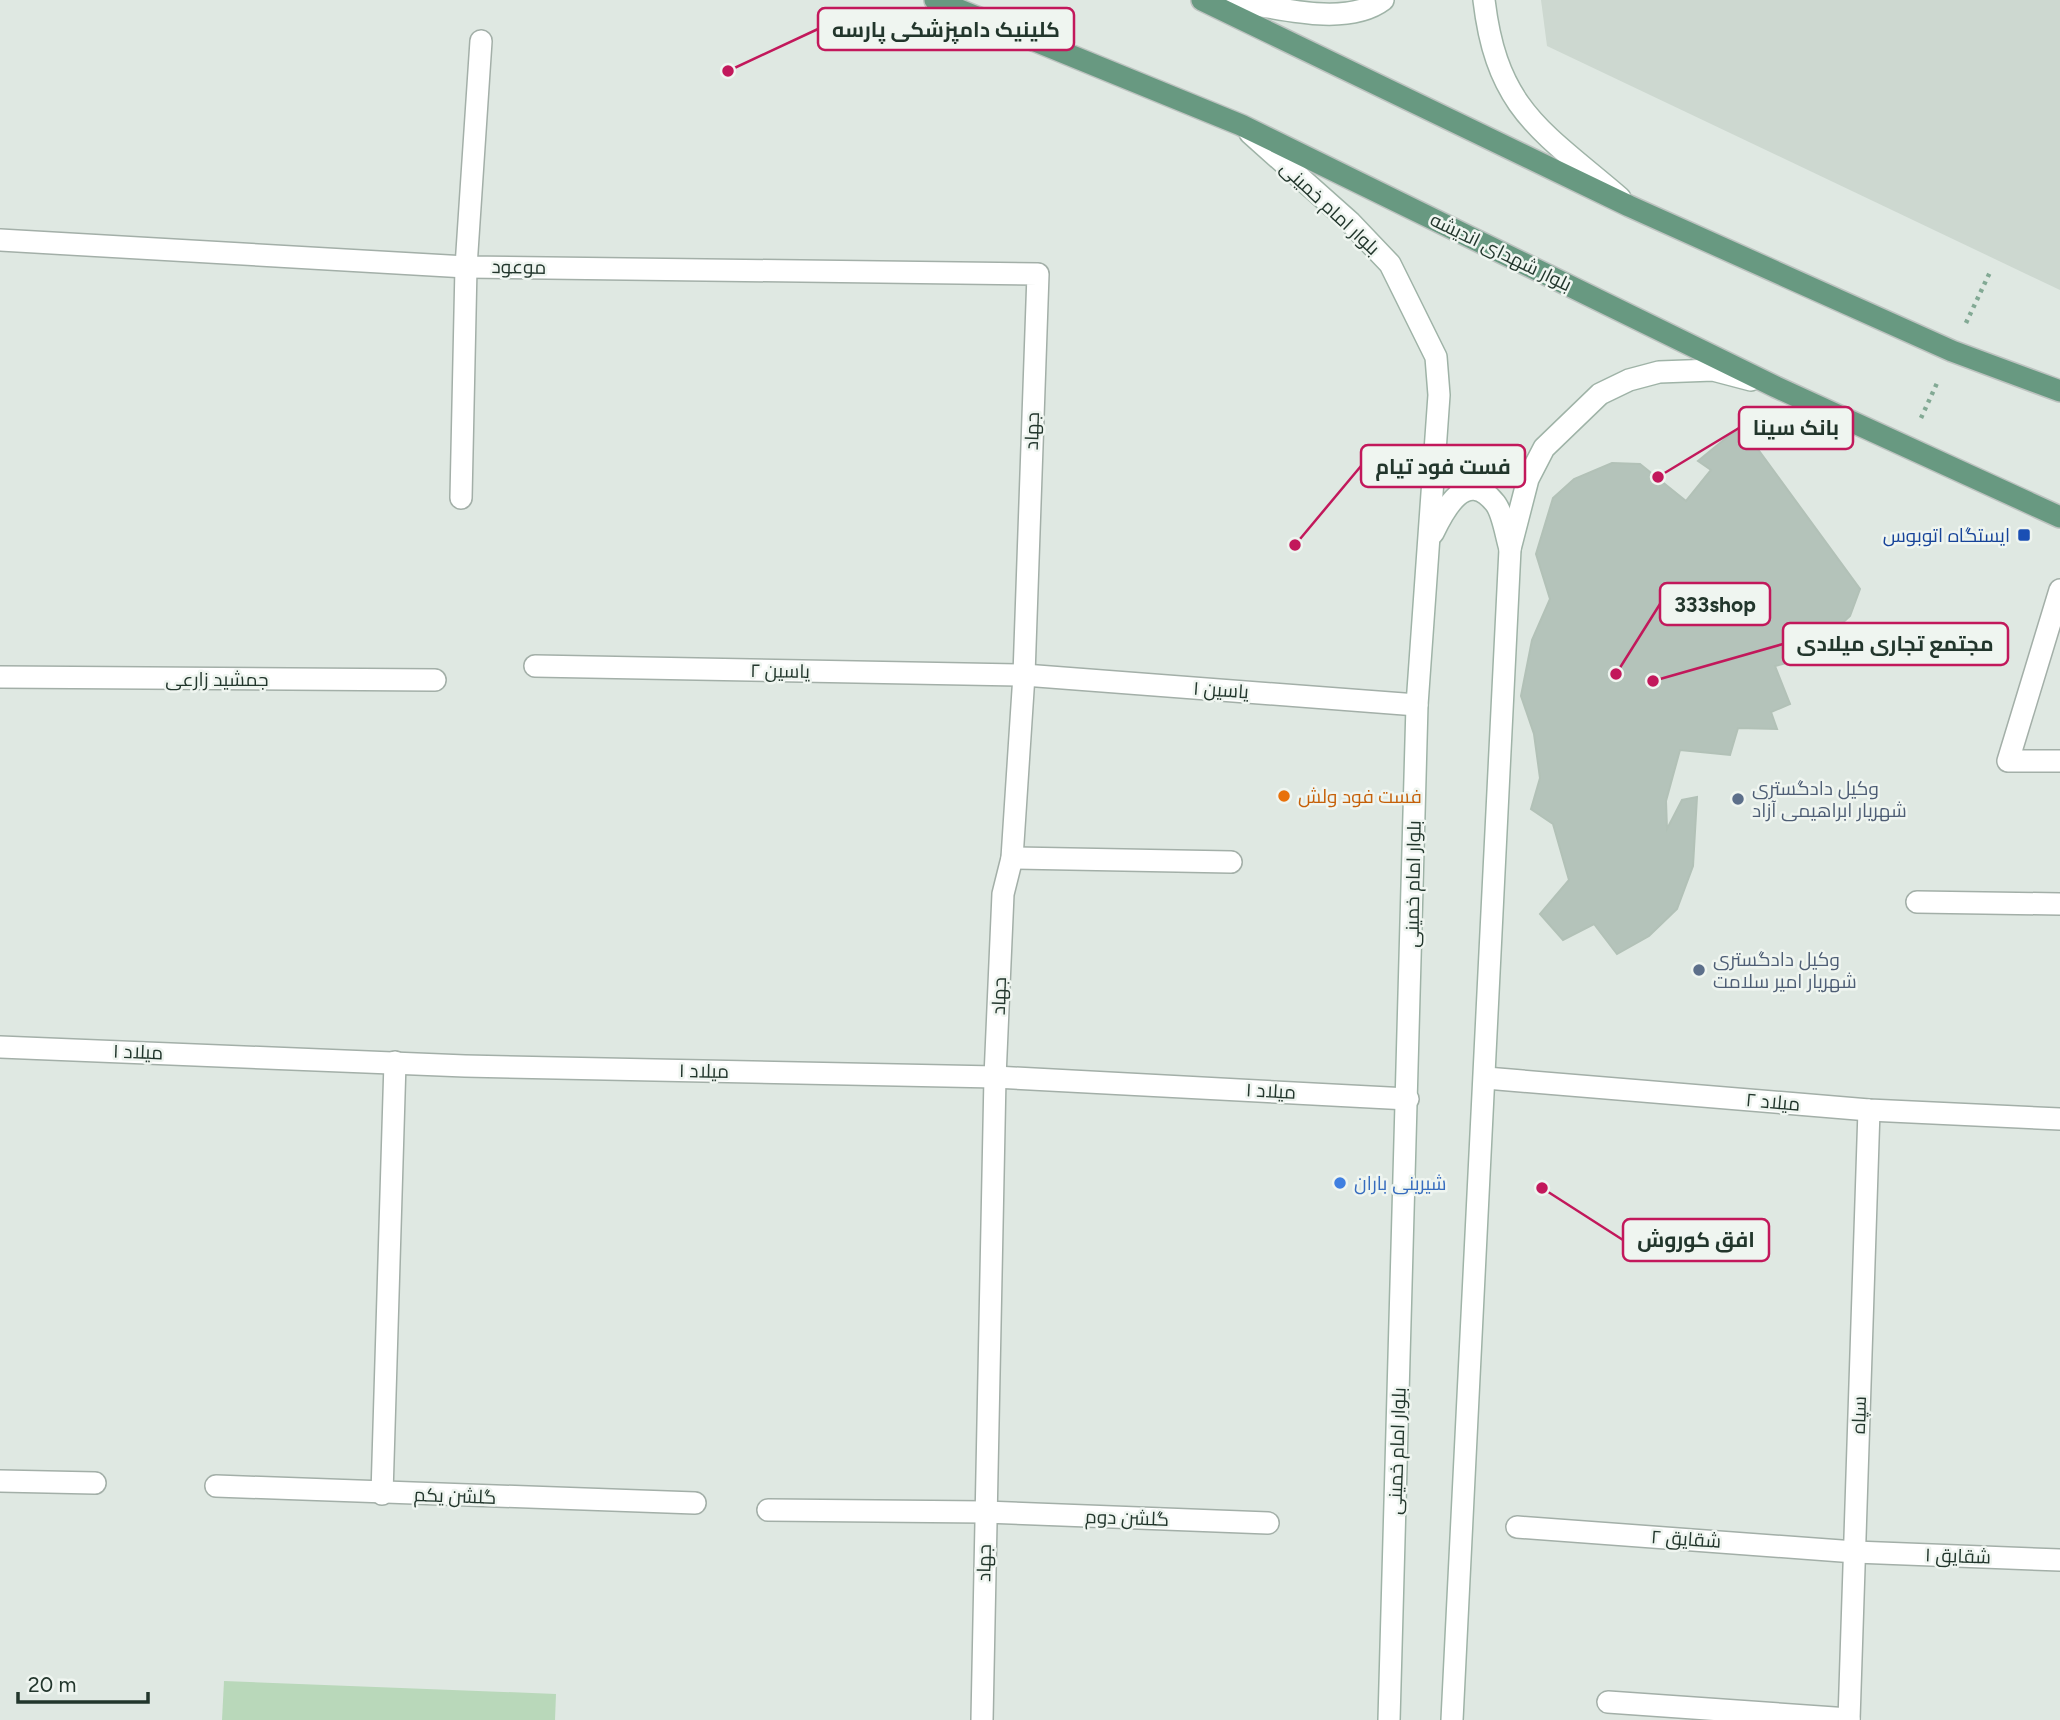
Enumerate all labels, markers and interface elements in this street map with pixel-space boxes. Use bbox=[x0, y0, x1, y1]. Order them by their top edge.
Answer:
callout: کلینیک دامپزشکی پارسه bbox=[818, 8, 1074, 50]
text: کلینیک دامپزشکی پارسه bbox=[832, 17, 1060, 45]
street label: بلوار امام خمینی bbox=[1274, 156, 1384, 261]
street label: بلوار شهدای اندیشه bbox=[1426, 208, 1576, 296]
street label: موعود bbox=[492, 255, 546, 279]
callout: بانک سینا bbox=[1739, 407, 1853, 449]
street label: جهاد bbox=[1020, 412, 1044, 450]
text: بانک سینا bbox=[1753, 415, 1839, 440]
callout: فست فود تیام bbox=[1361, 445, 1525, 487]
text: فست فود تیام bbox=[1375, 454, 1511, 481]
place label: ایستگاه اتوبوس bbox=[1883, 524, 2010, 547]
marker: ایستگاه اتوبوس bbox=[2016, 527, 2032, 543]
callout: 333shop bbox=[1660, 583, 1770, 625]
text: 333shop bbox=[1674, 592, 1756, 617]
callout: مجتمع تجاری میلادی bbox=[1783, 623, 2008, 665]
text: مجتمع تجاری میلادی bbox=[1796, 631, 1994, 658]
street label: یاسین ۲ bbox=[750, 659, 810, 683]
street label: جمشید زارعی bbox=[165, 668, 269, 691]
street label: یاسین ۱ bbox=[1192, 677, 1250, 703]
place label: وکیل دادگستری شهریار ابراهیمی آزاد bbox=[1752, 777, 1907, 822]
place label: فست فود ولش bbox=[1298, 785, 1422, 808]
marker: فست فود ولش bbox=[1276, 788, 1292, 804]
marker: وکیل دادگستری شهریار ابراهیمی آزاد bbox=[1730, 791, 1746, 807]
street label: بلوار امام خمینی bbox=[1400, 820, 1428, 948]
place label: وکیل دادگستری شهریار امیر سلامت bbox=[1713, 948, 1857, 993]
marker: وکیل دادگستری شهریار امیر سلامت bbox=[1691, 962, 1707, 978]
street label: جهاد bbox=[987, 977, 1011, 1015]
street label: میلاد ۱ bbox=[112, 1040, 164, 1064]
street label: میلاد ۱ bbox=[679, 1059, 729, 1083]
street label: میلاد ۱ bbox=[1245, 1078, 1297, 1104]
street label: میلاد ۲ bbox=[1745, 1088, 1801, 1116]
place label: شیرینی باران bbox=[1354, 1172, 1447, 1195]
marker: شیرینی باران bbox=[1332, 1175, 1348, 1191]
callout: افق کوروش bbox=[1623, 1219, 1769, 1261]
text: افق کوروش bbox=[1637, 1227, 1755, 1253]
street label: بلوار امام خمینی bbox=[1383, 1387, 1413, 1515]
street label: سپاه bbox=[1847, 1396, 1871, 1434]
street label: گلشن یکم bbox=[413, 1483, 497, 1511]
street label: گلشن دوم bbox=[1085, 1505, 1169, 1533]
street label: شقایق ۲ bbox=[1650, 1525, 1722, 1554]
street label: شقایق ۱ bbox=[1925, 1543, 1991, 1570]
street label: جهاد bbox=[972, 1544, 996, 1582]
scale bar bbox=[18, 1660, 147, 1704]
text: 20 m bbox=[28, 1672, 76, 1697]

